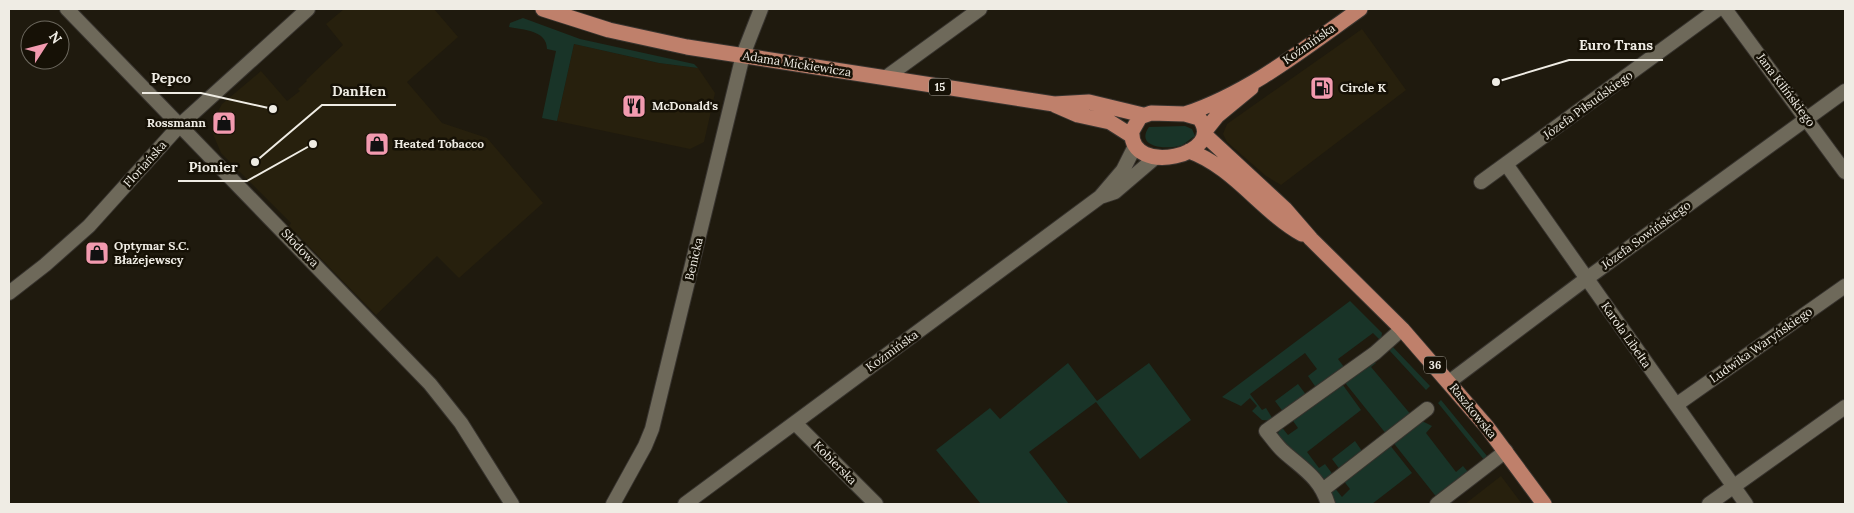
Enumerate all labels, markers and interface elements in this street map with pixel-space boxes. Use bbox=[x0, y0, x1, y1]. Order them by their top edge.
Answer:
north arrow bbox=[20, 20, 70, 70]
street label: Koźmińska bbox=[1280, 20, 1338, 67]
text: N bbox=[45, 28, 66, 47]
callout: Euro Trans bbox=[1569, 31, 1663, 60]
text: Euro Trans bbox=[1579, 36, 1653, 54]
street label: Adama Mickiewicza bbox=[741, 47, 852, 79]
street label: Jana Kilińskiego bbox=[1753, 49, 1819, 129]
callout: Pepco bbox=[142, 64, 201, 93]
street label: Józefa Piłsudskiego bbox=[1539, 67, 1635, 143]
text: Pepco bbox=[151, 69, 191, 87]
fuel station icon: Circle K bbox=[1309, 75, 1335, 101]
callout: DanHen bbox=[322, 76, 396, 105]
road number: 15 bbox=[929, 78, 951, 95]
place label: Circle K bbox=[1340, 80, 1386, 95]
text: DanHen bbox=[332, 82, 386, 100]
restaurant icon: McDonald's bbox=[621, 93, 647, 119]
place label: McDonald's bbox=[652, 98, 718, 113]
shop icon: Rossmann bbox=[211, 110, 237, 136]
place label: Rossmann bbox=[147, 115, 206, 130]
shop icon: Heated Tobacco bbox=[364, 131, 390, 157]
place label: Heated Tobacco bbox=[394, 136, 484, 151]
street label: Floriańska bbox=[120, 137, 169, 190]
callout: Pionier bbox=[178, 152, 247, 181]
text: Pionier bbox=[188, 158, 238, 176]
street label: Józefa Sowińskiego bbox=[1597, 197, 1693, 273]
street label: Słodowa bbox=[279, 225, 322, 270]
street label: Benicka bbox=[681, 236, 706, 282]
place label: Optymar S.C. Błażejewscy bbox=[114, 238, 189, 267]
shop icon: Optymar S.C. Błażejewscy bbox=[84, 240, 110, 266]
street label: Karola Libelta bbox=[1598, 299, 1655, 371]
street label: Ludwika Waryńskiego bbox=[1706, 303, 1815, 386]
street label: Koźmińska bbox=[863, 327, 921, 374]
road number: 36 bbox=[1424, 356, 1446, 374]
street label: Raszkowska bbox=[1447, 380, 1500, 441]
street label: Kobierska bbox=[810, 438, 860, 488]

